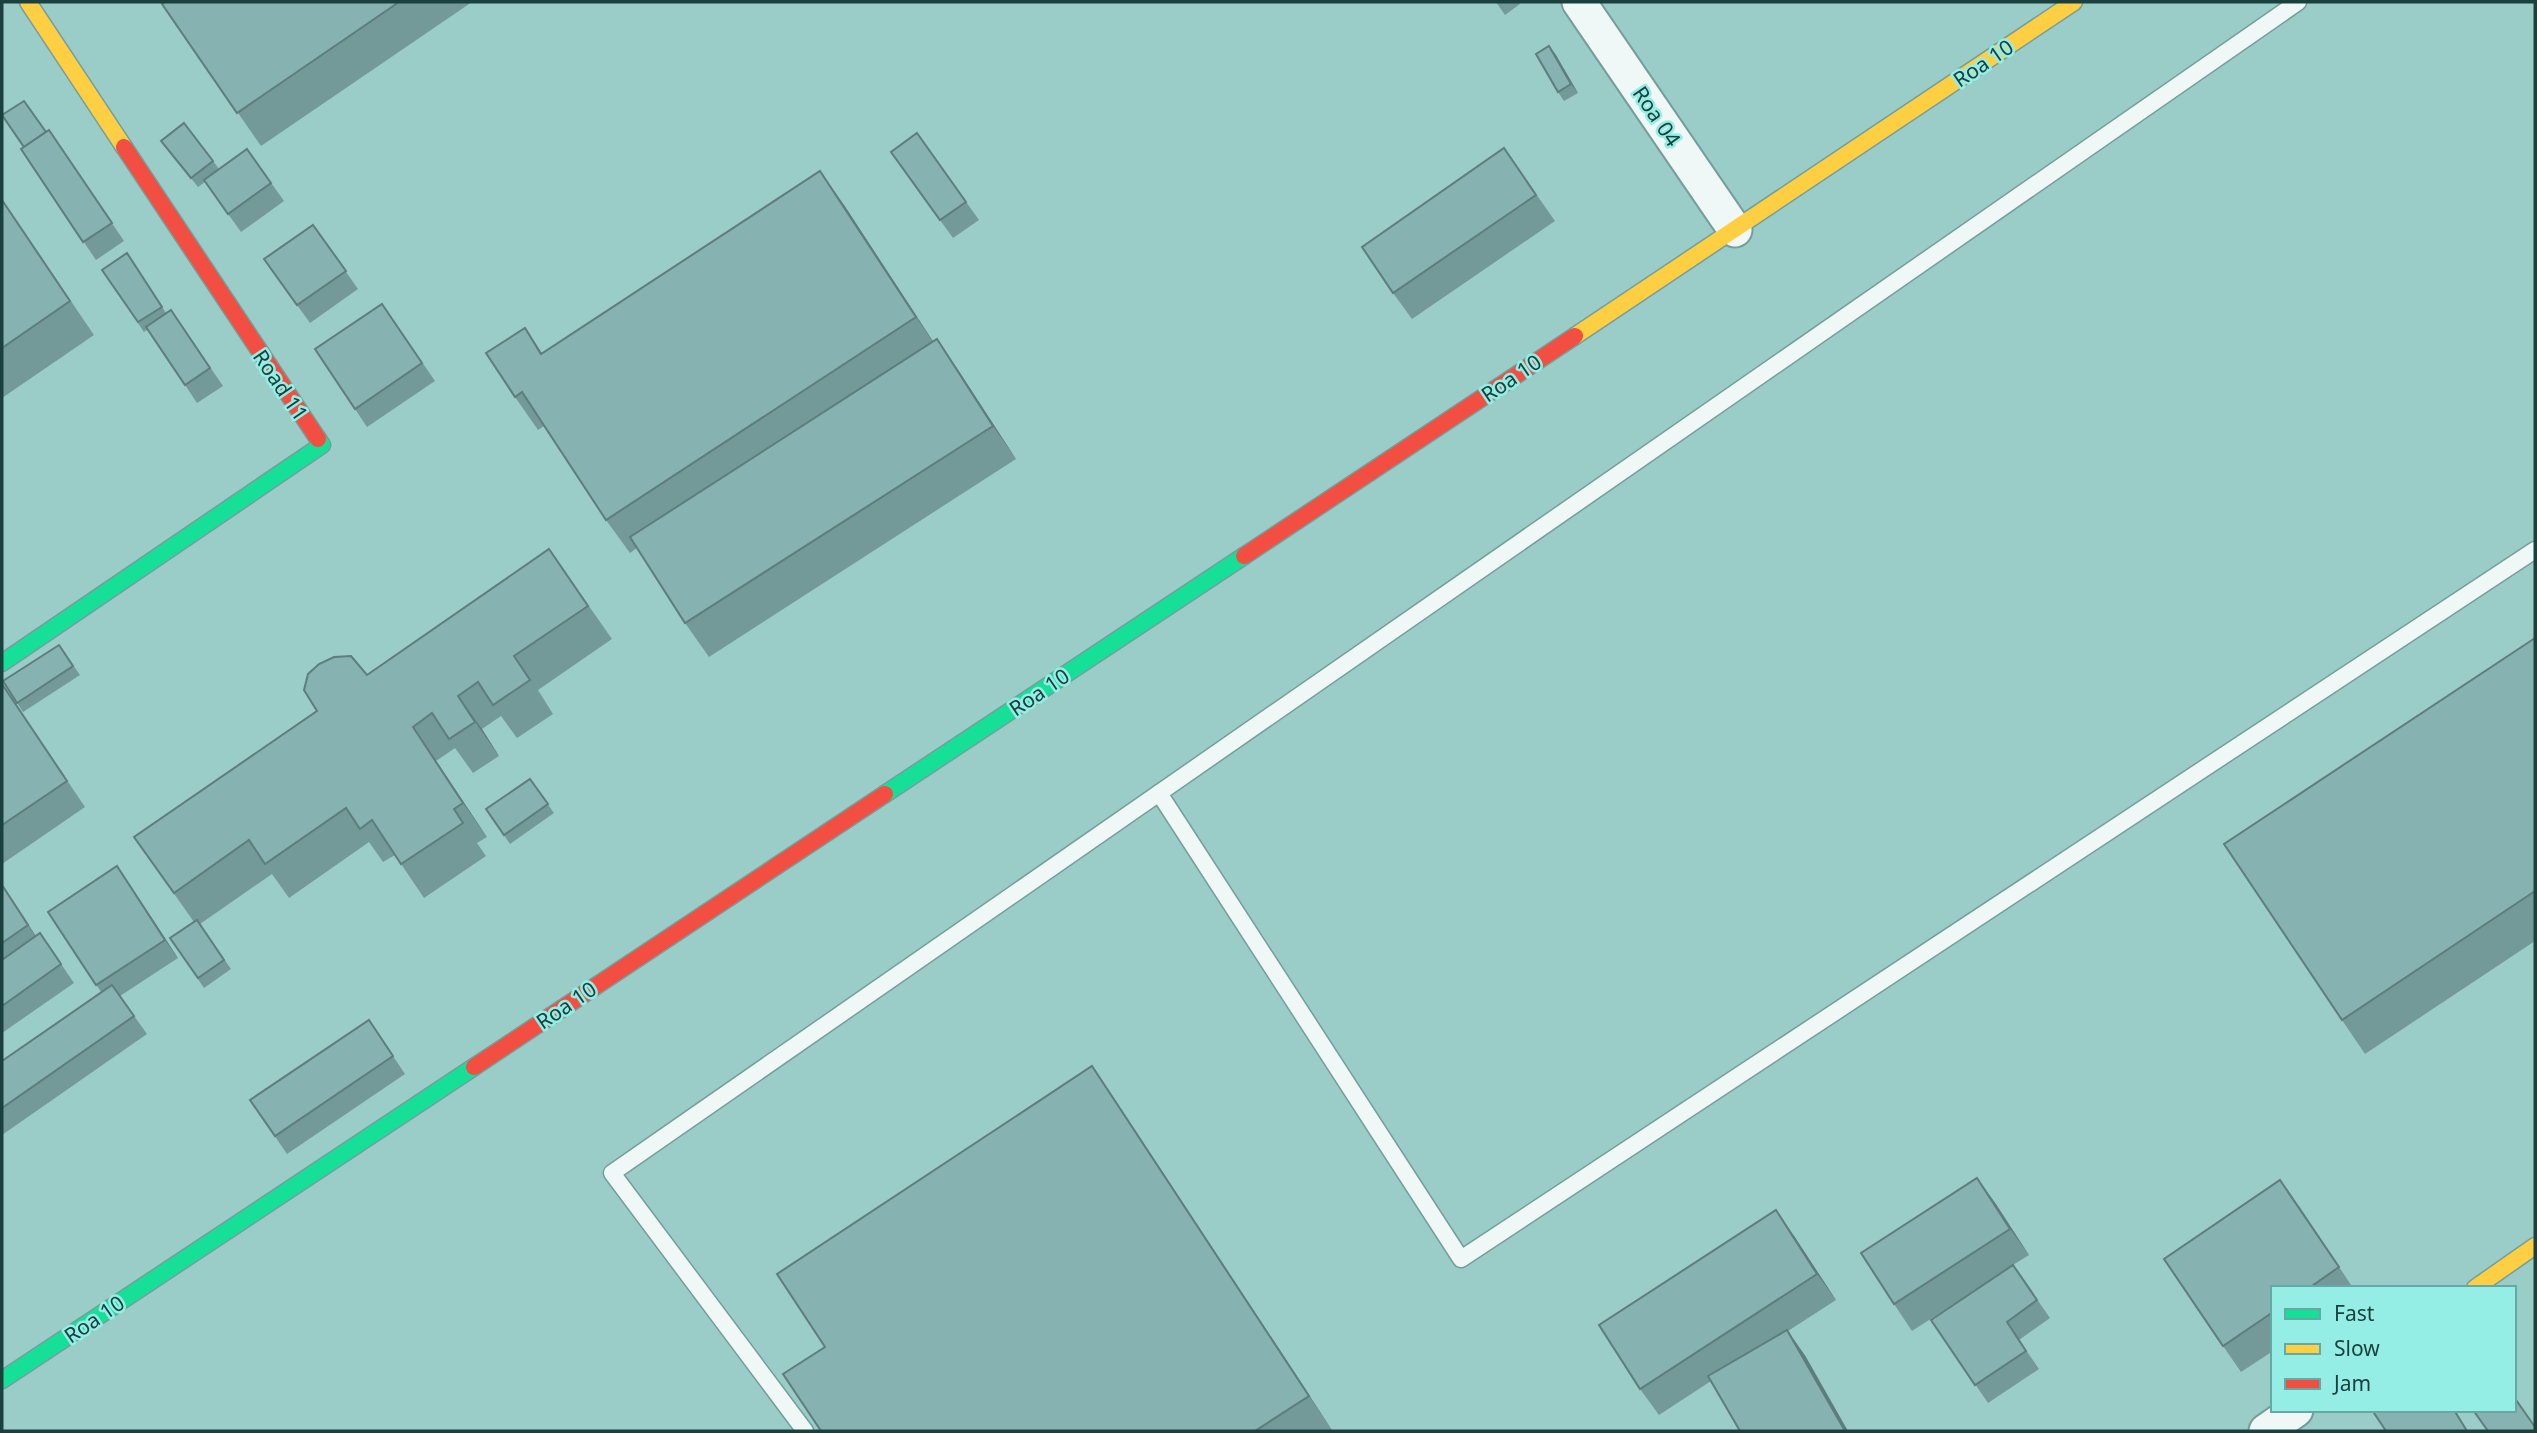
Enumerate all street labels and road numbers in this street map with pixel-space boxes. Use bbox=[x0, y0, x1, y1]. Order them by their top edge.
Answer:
street label: Roa 10 bbox=[1947, 33, 2019, 93]
street label: Roa 04 bbox=[1627, 80, 1687, 152]
street label: Road 11 bbox=[247, 344, 315, 426]
street label: Roa 10 bbox=[1475, 348, 1547, 408]
street label: Roa 10 bbox=[1003, 662, 1075, 722]
street label: Roa 10 bbox=[530, 975, 602, 1035]
street label: Roa 10 bbox=[58, 1289, 130, 1349]

